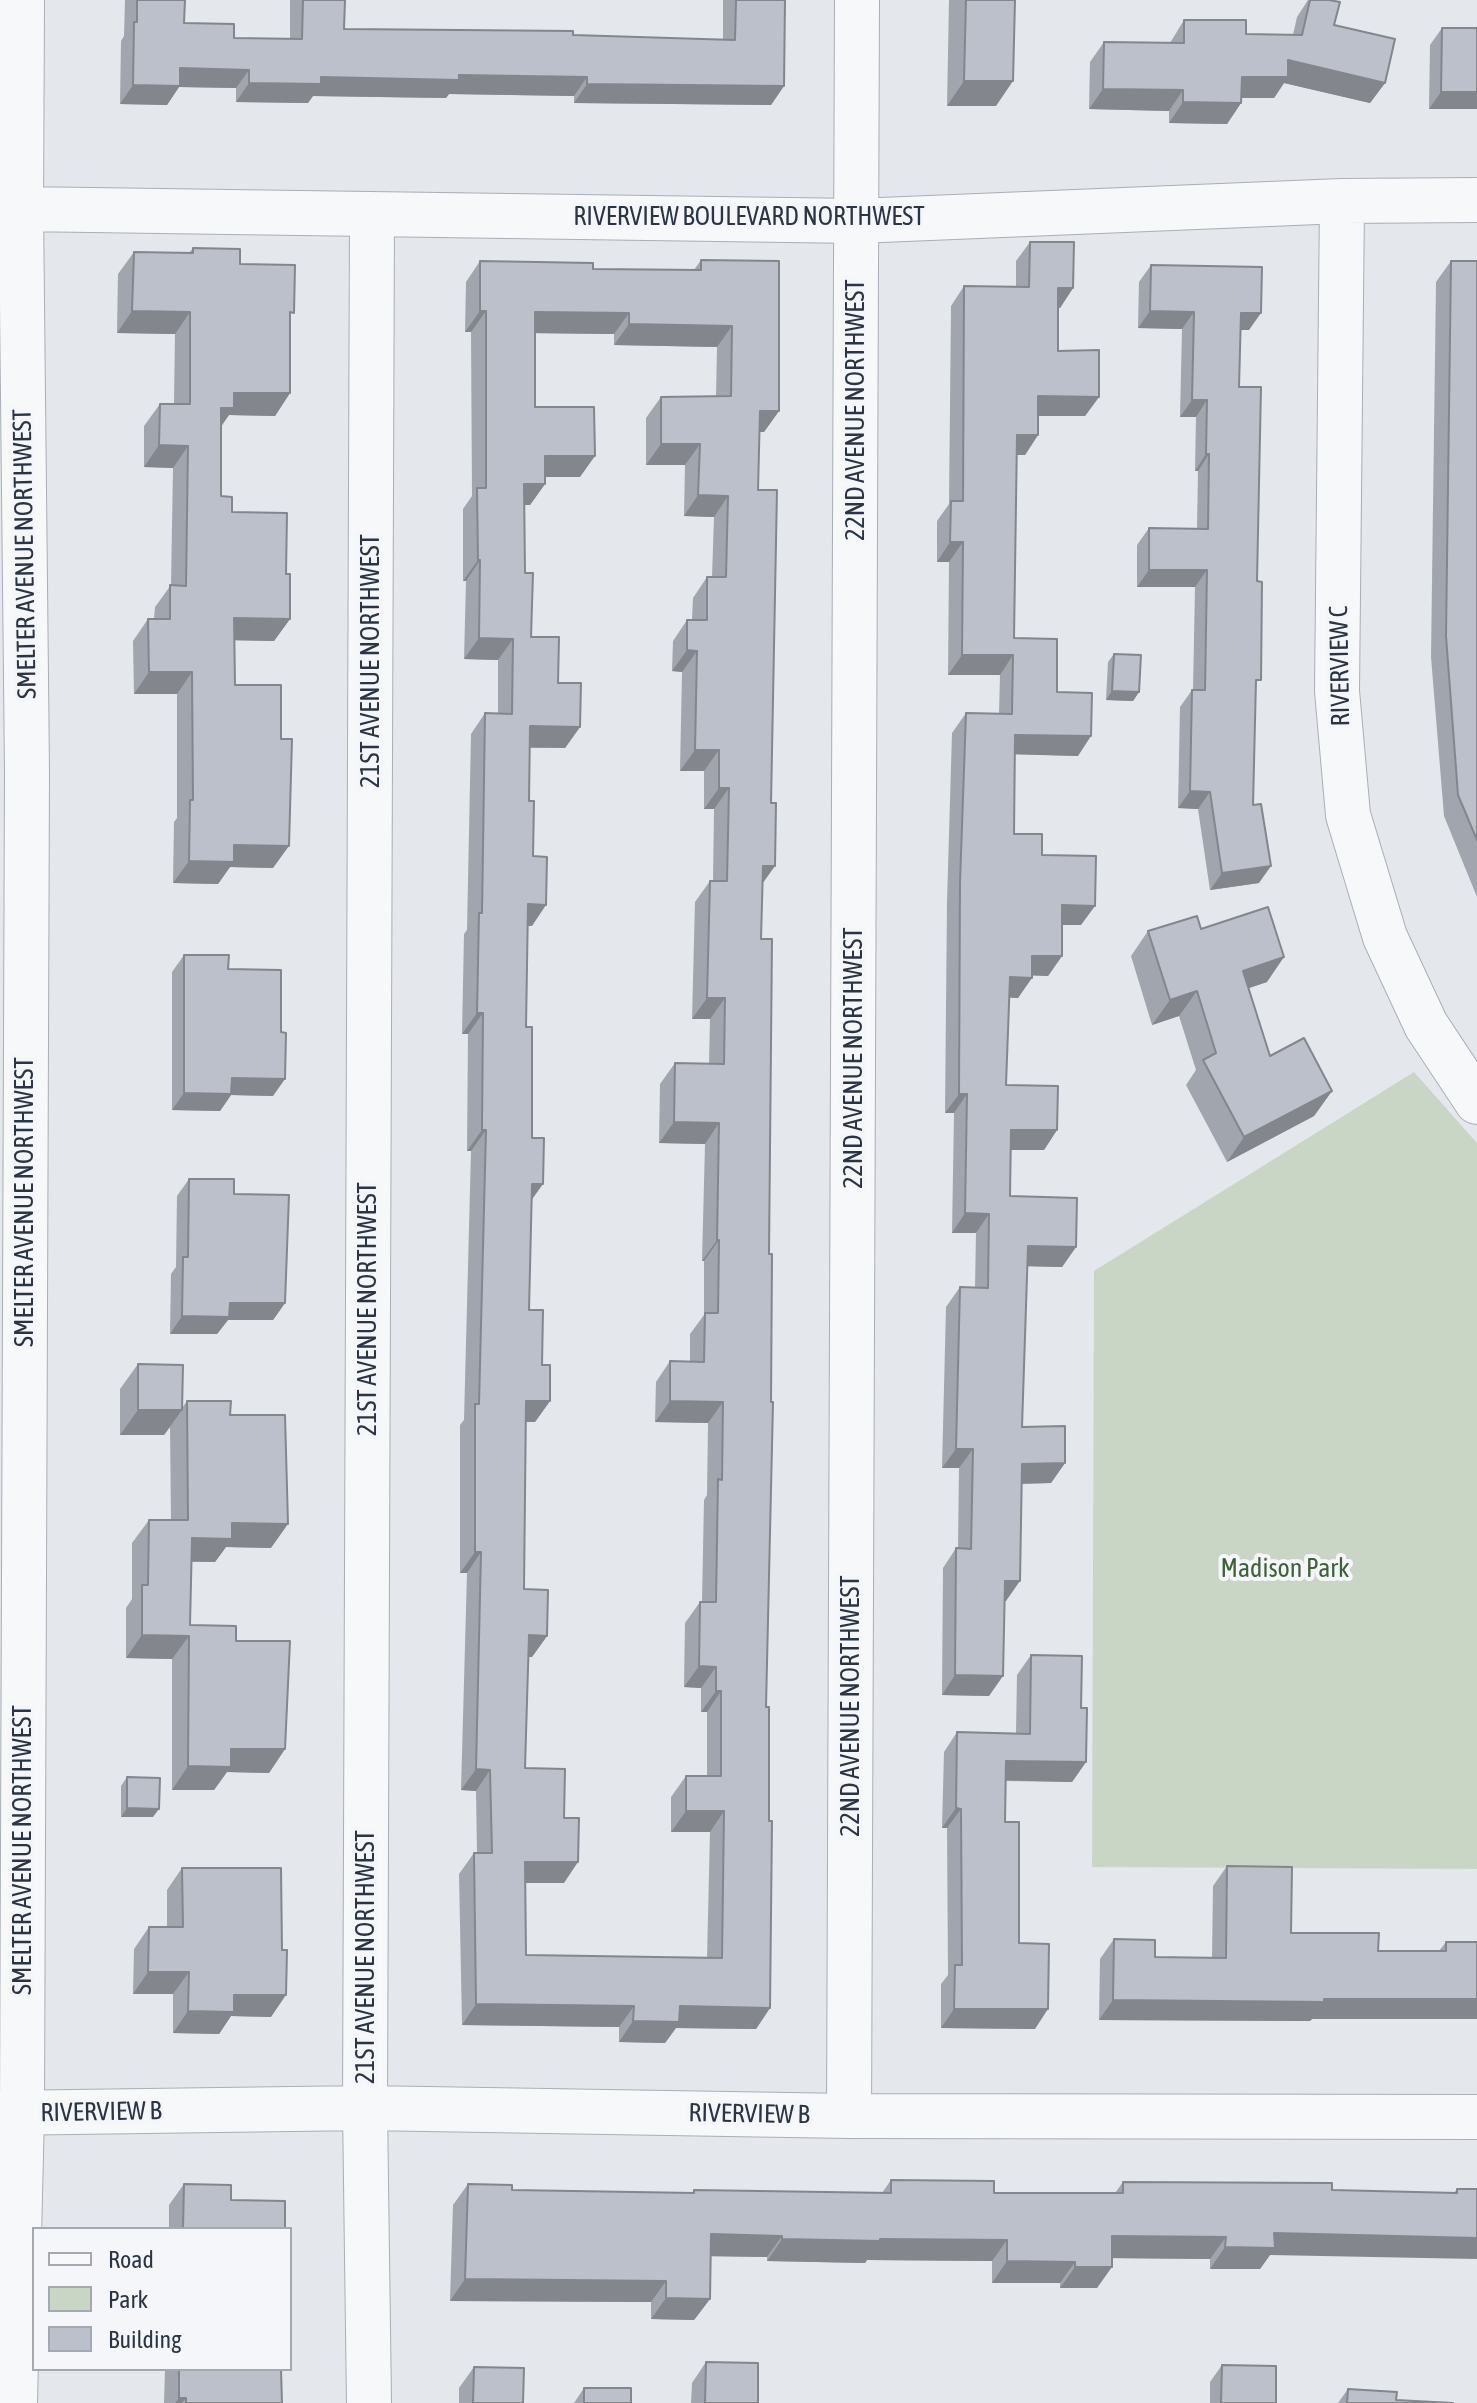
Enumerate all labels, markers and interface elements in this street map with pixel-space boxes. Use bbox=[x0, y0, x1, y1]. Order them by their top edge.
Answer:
street label: RIVERVIEW BOULEVARD NORTHWEST bbox=[573, 201, 925, 233]
street label: 22ND AVENUE NORTHWEST bbox=[840, 279, 872, 541]
street label: SMELTER AVENUE NORTHWEST bbox=[7, 409, 43, 699]
street label: 21ST AVENUE NORTHWEST bbox=[355, 534, 387, 788]
street label: RIVERVIEW C bbox=[1323, 605, 1357, 727]
street label: 22ND AVENUE NORTHWEST bbox=[838, 927, 870, 1189]
street label: SMELTER AVENUE NORTHWEST bbox=[9, 1057, 41, 1347]
street label: 21ST AVENUE NORTHWEST bbox=[352, 1182, 384, 1436]
park label: Madison Park bbox=[1221, 1553, 1349, 1585]
street label: 22ND AVENUE NORTHWEST bbox=[835, 1575, 867, 1837]
street label: SMELTER AVENUE NORTHWEST bbox=[7, 1705, 39, 1995]
street label: 21ST AVENUE NORTHWEST bbox=[350, 1830, 382, 2084]
street label: RIVERVIEW B bbox=[40, 2095, 162, 2129]
street label: RIVERVIEW B bbox=[688, 2097, 810, 2131]
legend bbox=[32, 2227, 292, 2371]
text: Road bbox=[108, 2246, 154, 2273]
text: Park bbox=[108, 2286, 148, 2313]
text: Building bbox=[108, 2326, 181, 2353]

